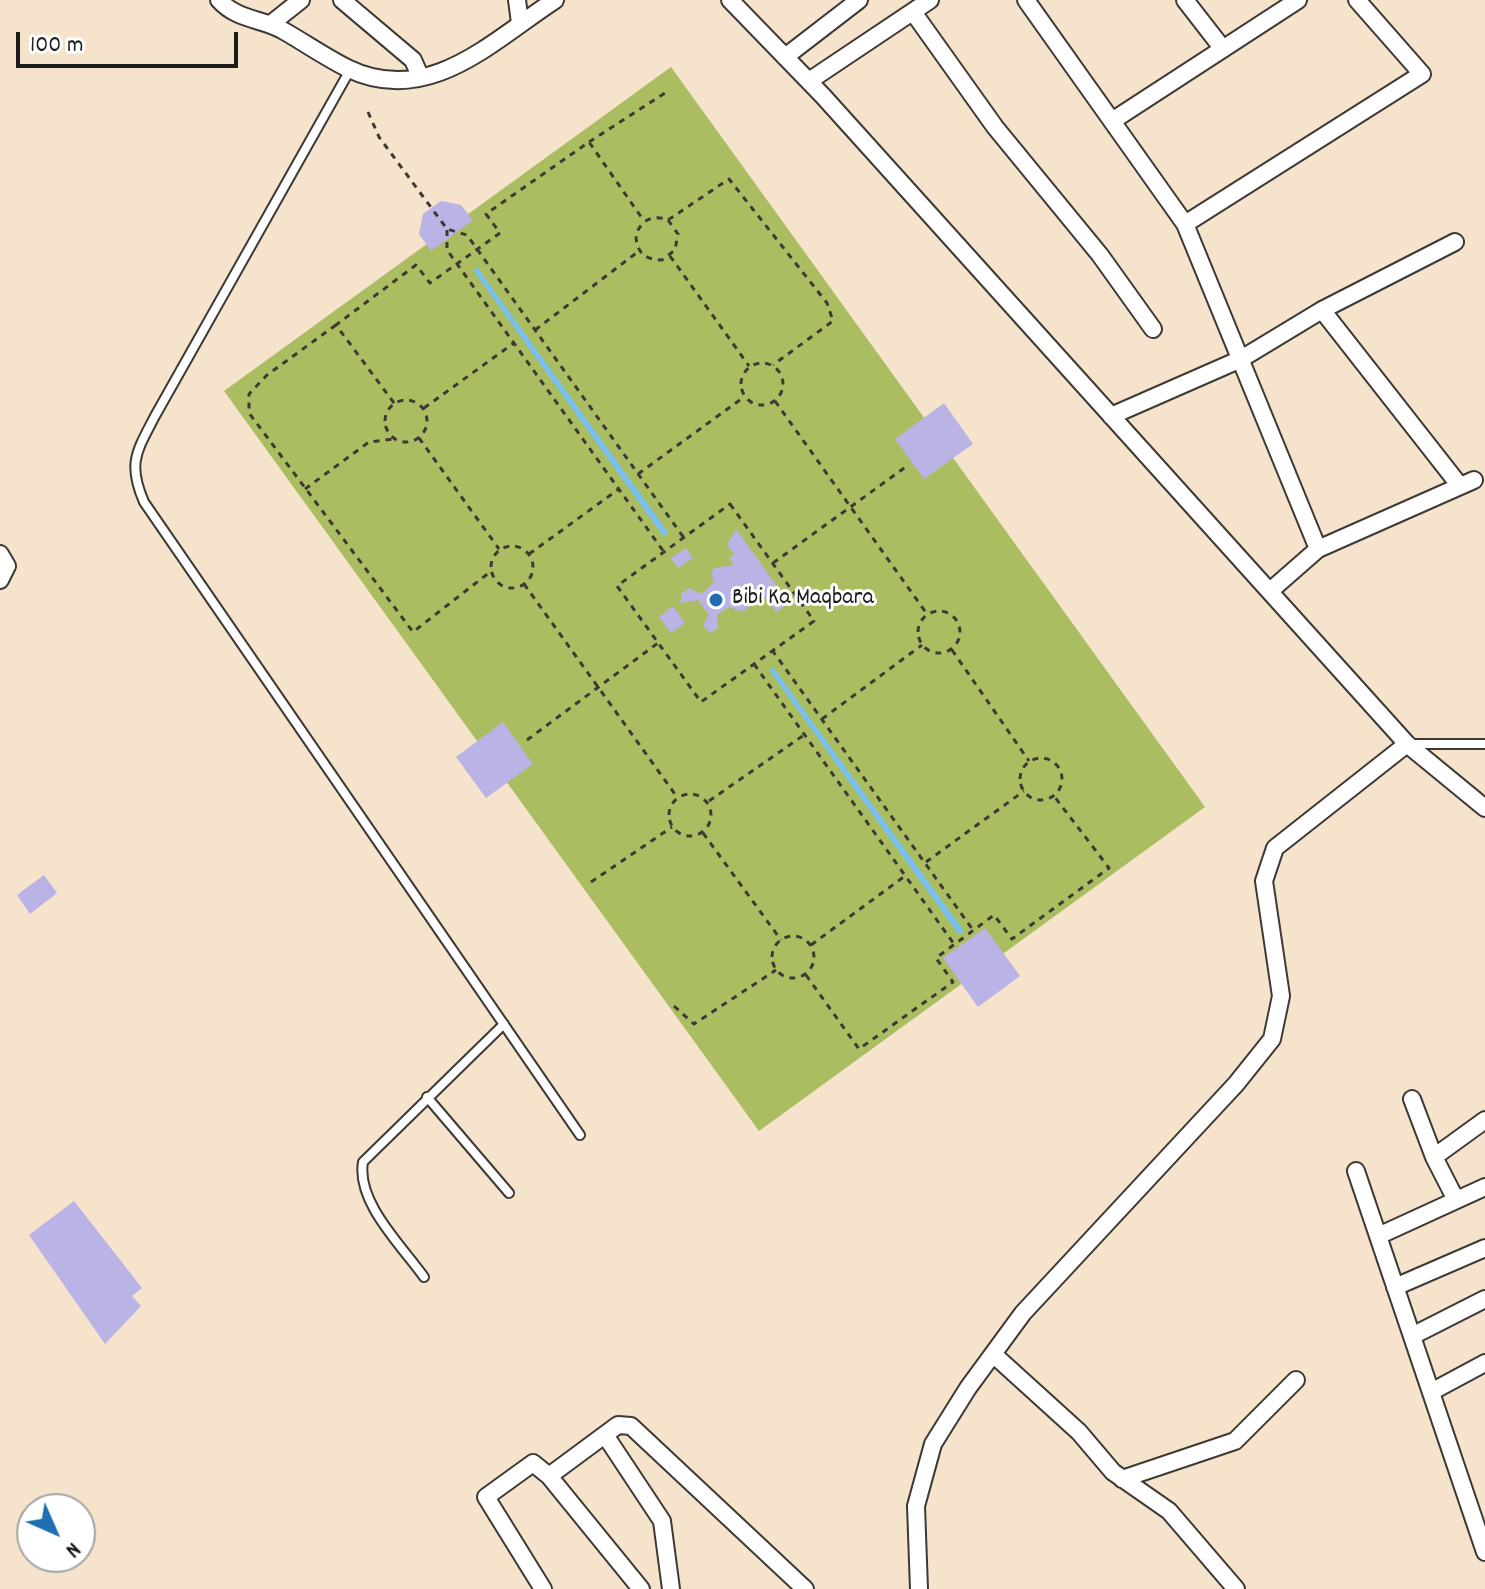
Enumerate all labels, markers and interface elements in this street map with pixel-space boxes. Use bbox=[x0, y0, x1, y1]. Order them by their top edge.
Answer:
scale bar bbox=[20, 16, 242, 66]
text: 100 m bbox=[30, 29, 83, 63]
place label: Bibi Ka Maqbara bbox=[732, 586, 874, 614]
marker: Bibi Ka Maqbara bbox=[707, 591, 725, 609]
north arrow bbox=[16, 1493, 96, 1573]
text: N bbox=[57, 1534, 87, 1564]

